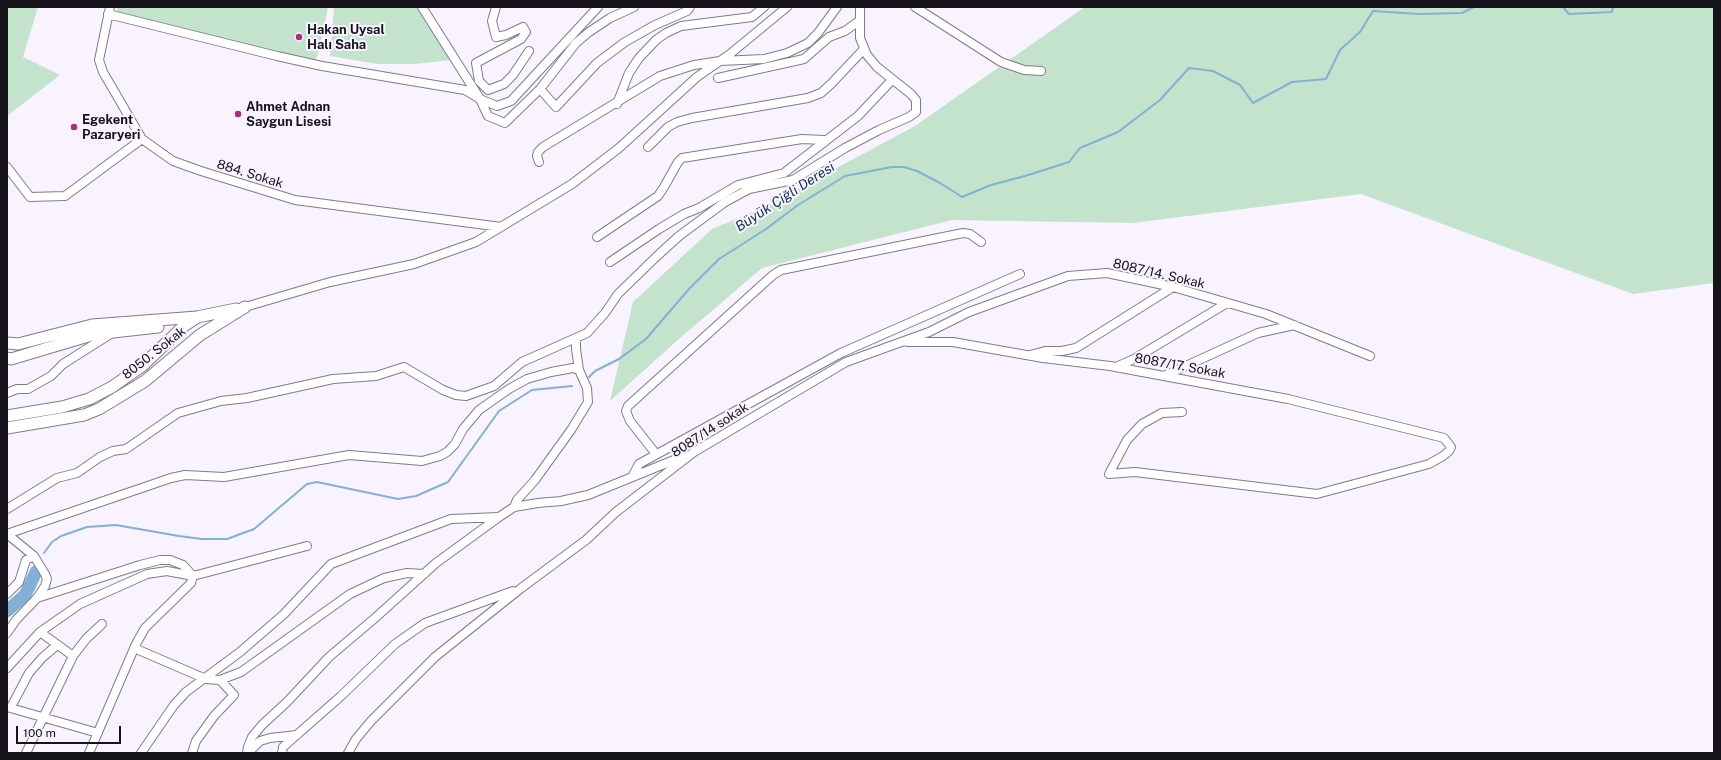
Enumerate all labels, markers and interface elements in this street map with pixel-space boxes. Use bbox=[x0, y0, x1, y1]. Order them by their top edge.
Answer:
place label: Hakan Uysal Halı Saha bbox=[307, 22, 385, 53]
marker: Hakan Uysal Halı Saha bbox=[294, 32, 304, 42]
place label: Ahmet Adnan Saygun Lisesi bbox=[246, 99, 331, 130]
marker: Ahmet Adnan Saygun Lisesi bbox=[233, 109, 243, 119]
place label: Egekent Pazaryeri bbox=[82, 112, 141, 143]
marker: Egekent Pazaryeri bbox=[69, 122, 79, 132]
street label: 884. Sokak bbox=[215, 157, 285, 191]
water label: Büyük Çiğli Deresi bbox=[732, 159, 838, 235]
street label: 8087/14. Sokak bbox=[1111, 256, 1207, 292]
street label: 8050. Sokak bbox=[119, 323, 189, 383]
street label: 8087/17. Sokak bbox=[1133, 350, 1227, 382]
street label: 8087/14 sokak bbox=[668, 399, 752, 461]
scale bar bbox=[18, 718, 123, 744]
text: 100 m bbox=[23, 726, 56, 740]

